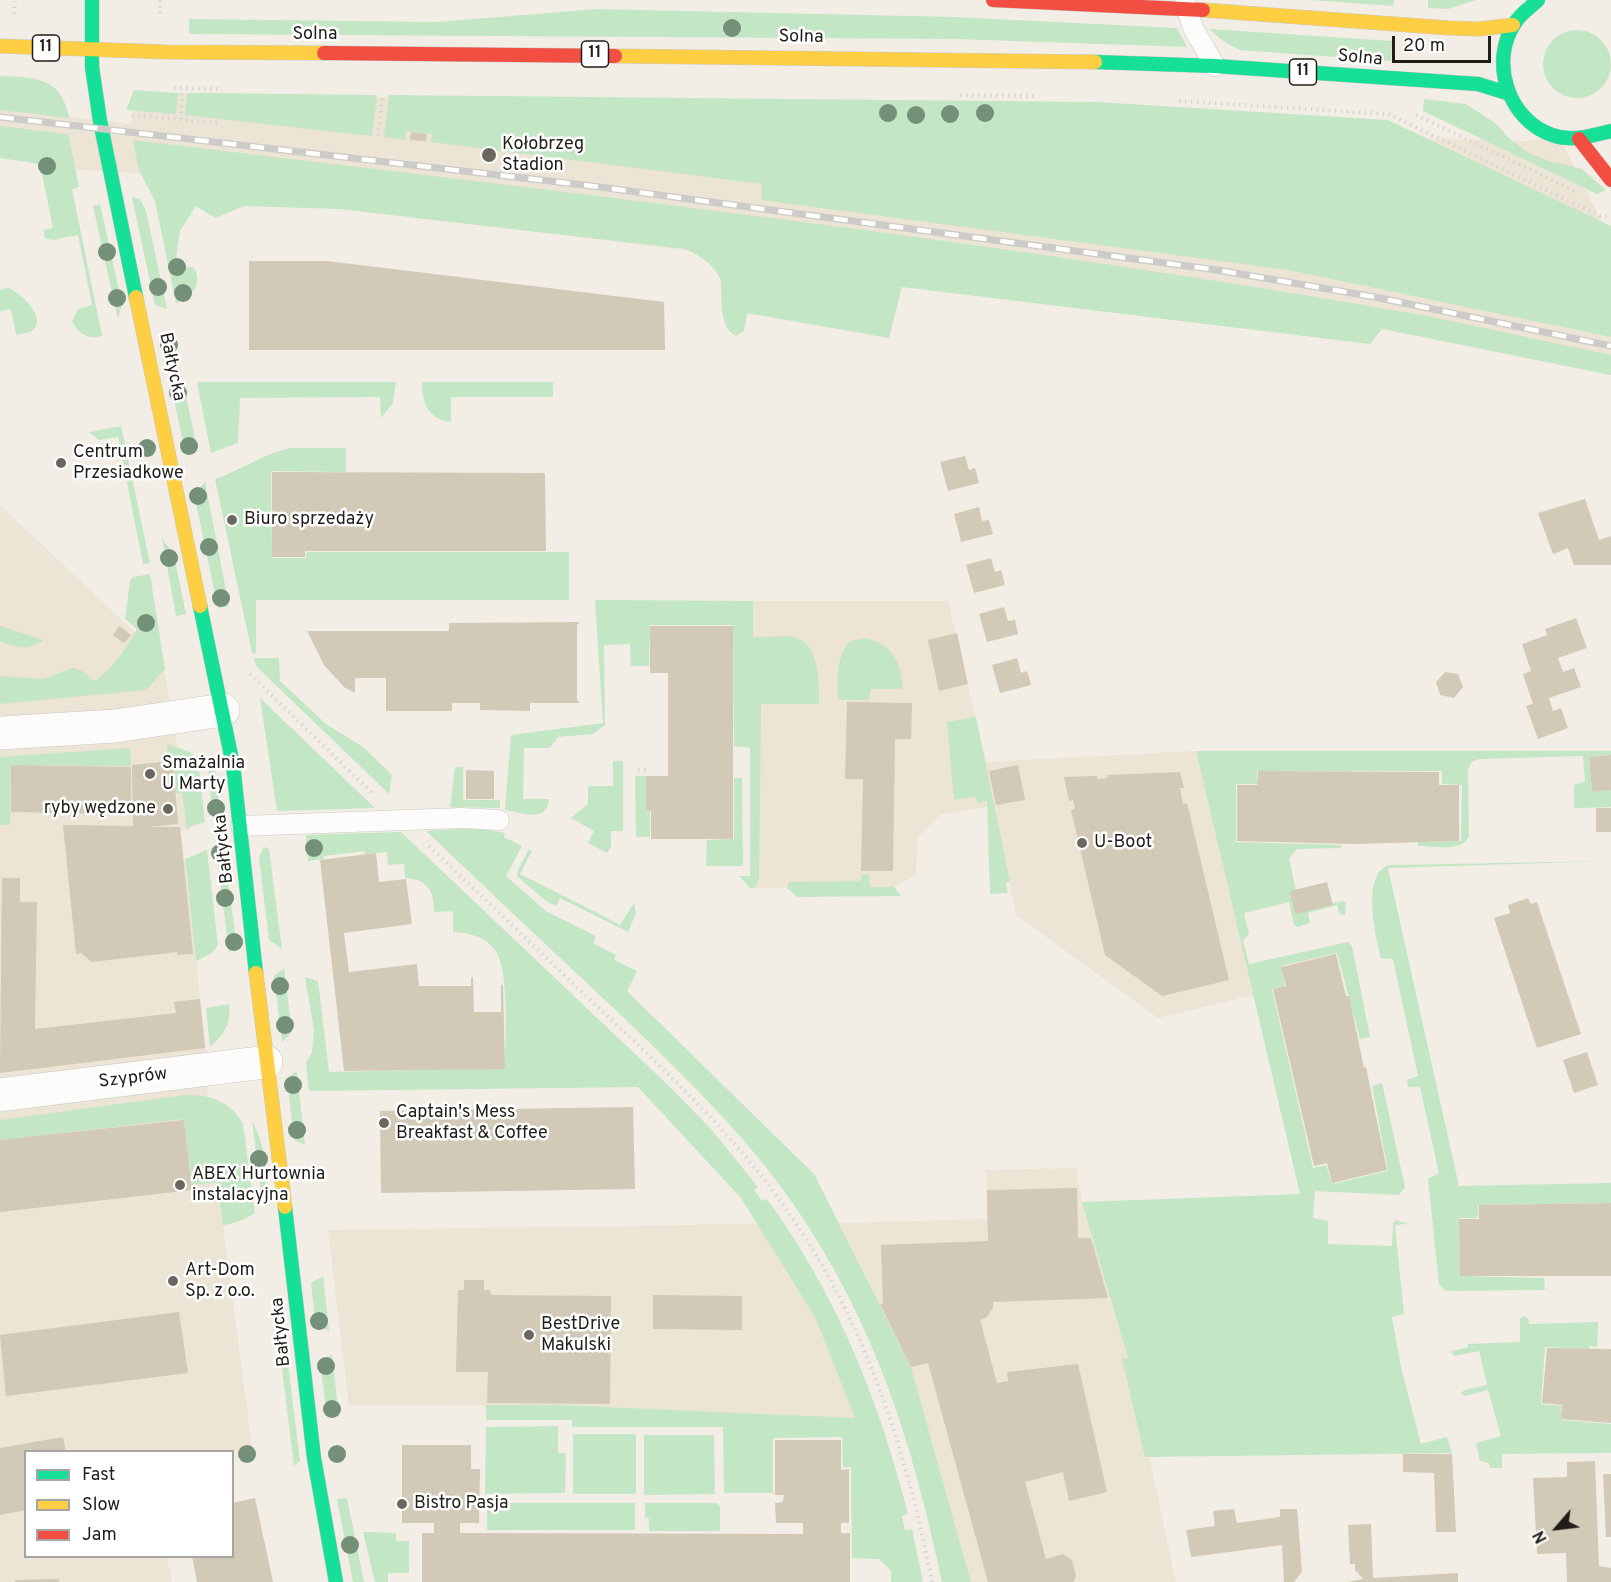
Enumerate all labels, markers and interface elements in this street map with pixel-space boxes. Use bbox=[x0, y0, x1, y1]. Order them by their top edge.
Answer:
street label: Solna bbox=[293, 24, 337, 46]
scale bar bbox=[1395, 24, 1494, 62]
street label: Solna bbox=[778, 27, 824, 49]
road number: 11 bbox=[32, 35, 60, 61]
text: 20 m bbox=[1403, 35, 1445, 58]
road number: 11 bbox=[582, 41, 608, 67]
street label: Solna bbox=[1337, 46, 1383, 72]
road number: 11 bbox=[1290, 59, 1316, 85]
place label: Kołobrzeg Stadion bbox=[502, 134, 584, 176]
marker: Kołobrzeg Stadion bbox=[480, 146, 498, 164]
street label: Bałtycka bbox=[153, 331, 189, 403]
place label: Centrum Przesiadkowe bbox=[73, 442, 184, 484]
marker: Centrum Przesiadkowe bbox=[54, 456, 68, 470]
place label: Biuro sprzedaży bbox=[244, 509, 374, 531]
marker: Biuro sprzedaży bbox=[225, 513, 239, 527]
place label: Smażalnia U Marty bbox=[162, 753, 245, 795]
marker: Smażalnia U Marty bbox=[143, 767, 157, 781]
place label: ryby wędzone bbox=[44, 798, 156, 820]
marker: ryby wędzone bbox=[161, 802, 175, 816]
street label: Bałtycka bbox=[211, 813, 239, 885]
place label: U-Boot bbox=[1094, 832, 1152, 854]
marker: U-Boot bbox=[1075, 836, 1089, 850]
street label: Szyprów bbox=[97, 1064, 169, 1094]
place label: Captain's Mess Breakfast & Coffee bbox=[396, 1102, 548, 1144]
marker: Captain's Mess Breakfast & Coffee bbox=[377, 1116, 391, 1130]
place label: ABEX Hurtownia instalacyjna bbox=[192, 1164, 325, 1206]
marker: ABEX Hurtownia instalacyjna bbox=[173, 1178, 187, 1192]
place label: Art-Dom Sp. z o.o. bbox=[185, 1260, 255, 1302]
marker: Art-Dom Sp. z o.o. bbox=[166, 1274, 180, 1288]
street label: Bałtycka bbox=[268, 1296, 296, 1368]
place label: BestDrive Makulski bbox=[541, 1314, 620, 1356]
marker: BestDrive Makulski bbox=[522, 1328, 536, 1342]
legend bbox=[24, 1450, 234, 1558]
text: Fast bbox=[82, 1464, 115, 1487]
place label: Bistro Pasja bbox=[414, 1493, 508, 1515]
text: Slow bbox=[82, 1494, 120, 1517]
marker: Bistro Pasja bbox=[395, 1497, 409, 1511]
north arrow bbox=[1527, 1498, 1587, 1558]
text: Jam bbox=[82, 1524, 117, 1547]
text: N bbox=[1530, 1527, 1553, 1546]

